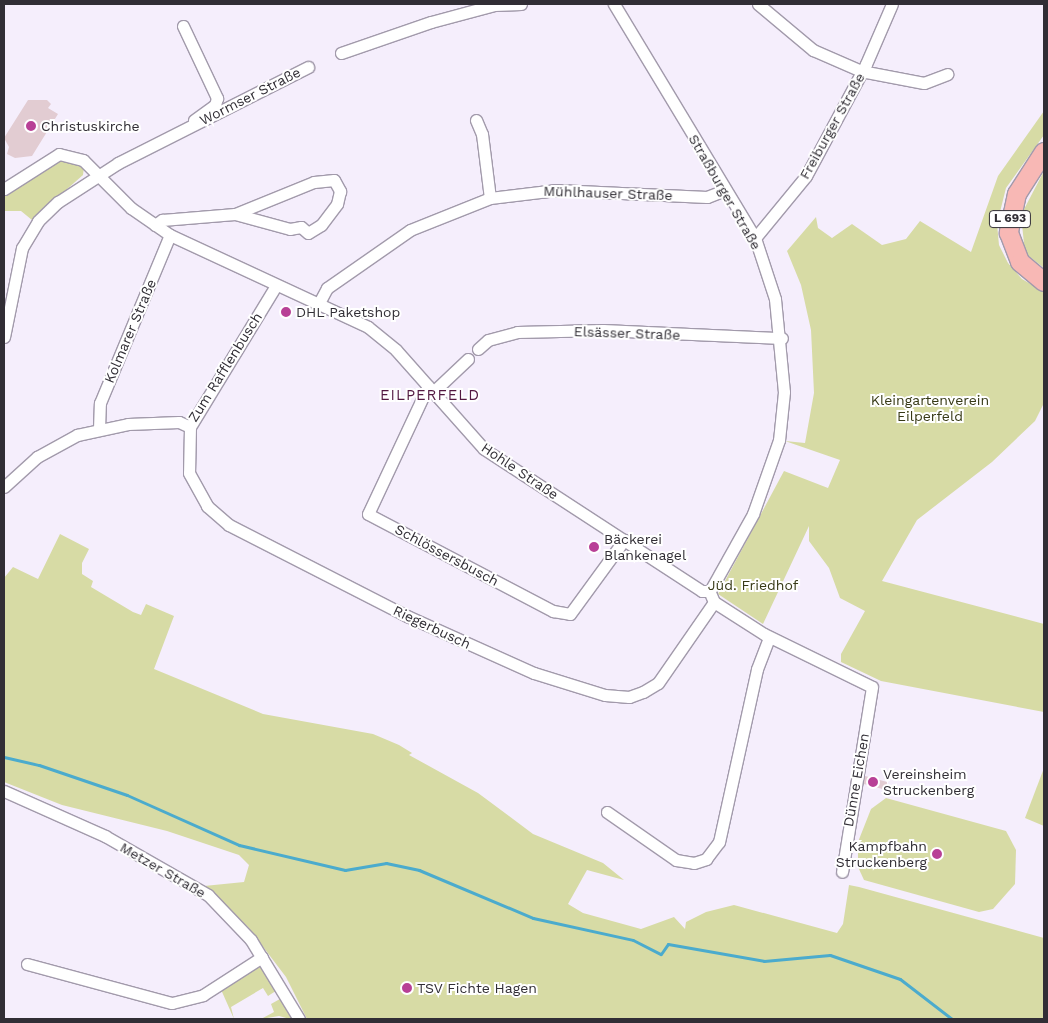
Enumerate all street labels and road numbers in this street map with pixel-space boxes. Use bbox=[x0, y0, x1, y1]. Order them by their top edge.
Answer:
street label: Wormser Straße bbox=[197, 63, 303, 129]
street label: Freiburger Straße bbox=[796, 70, 868, 182]
street label: Straßburger Straße bbox=[685, 131, 765, 253]
street label: Mühlhauser Straße bbox=[543, 182, 673, 204]
road number: L 693 bbox=[989, 210, 1031, 228]
street label: Kolmarer Straße bbox=[100, 276, 160, 386]
street label: Zum Rafflenbusch bbox=[185, 309, 265, 425]
street label: Elsässer Straße bbox=[573, 323, 681, 343]
street label: Hohle Straße bbox=[478, 439, 562, 503]
street label: Schlössersbusch bbox=[392, 521, 502, 589]
street label: Riegerbusch bbox=[391, 602, 473, 652]
street label: Dünne Eichen bbox=[839, 732, 873, 828]
street label: Metzer Straße bbox=[117, 839, 209, 901]

